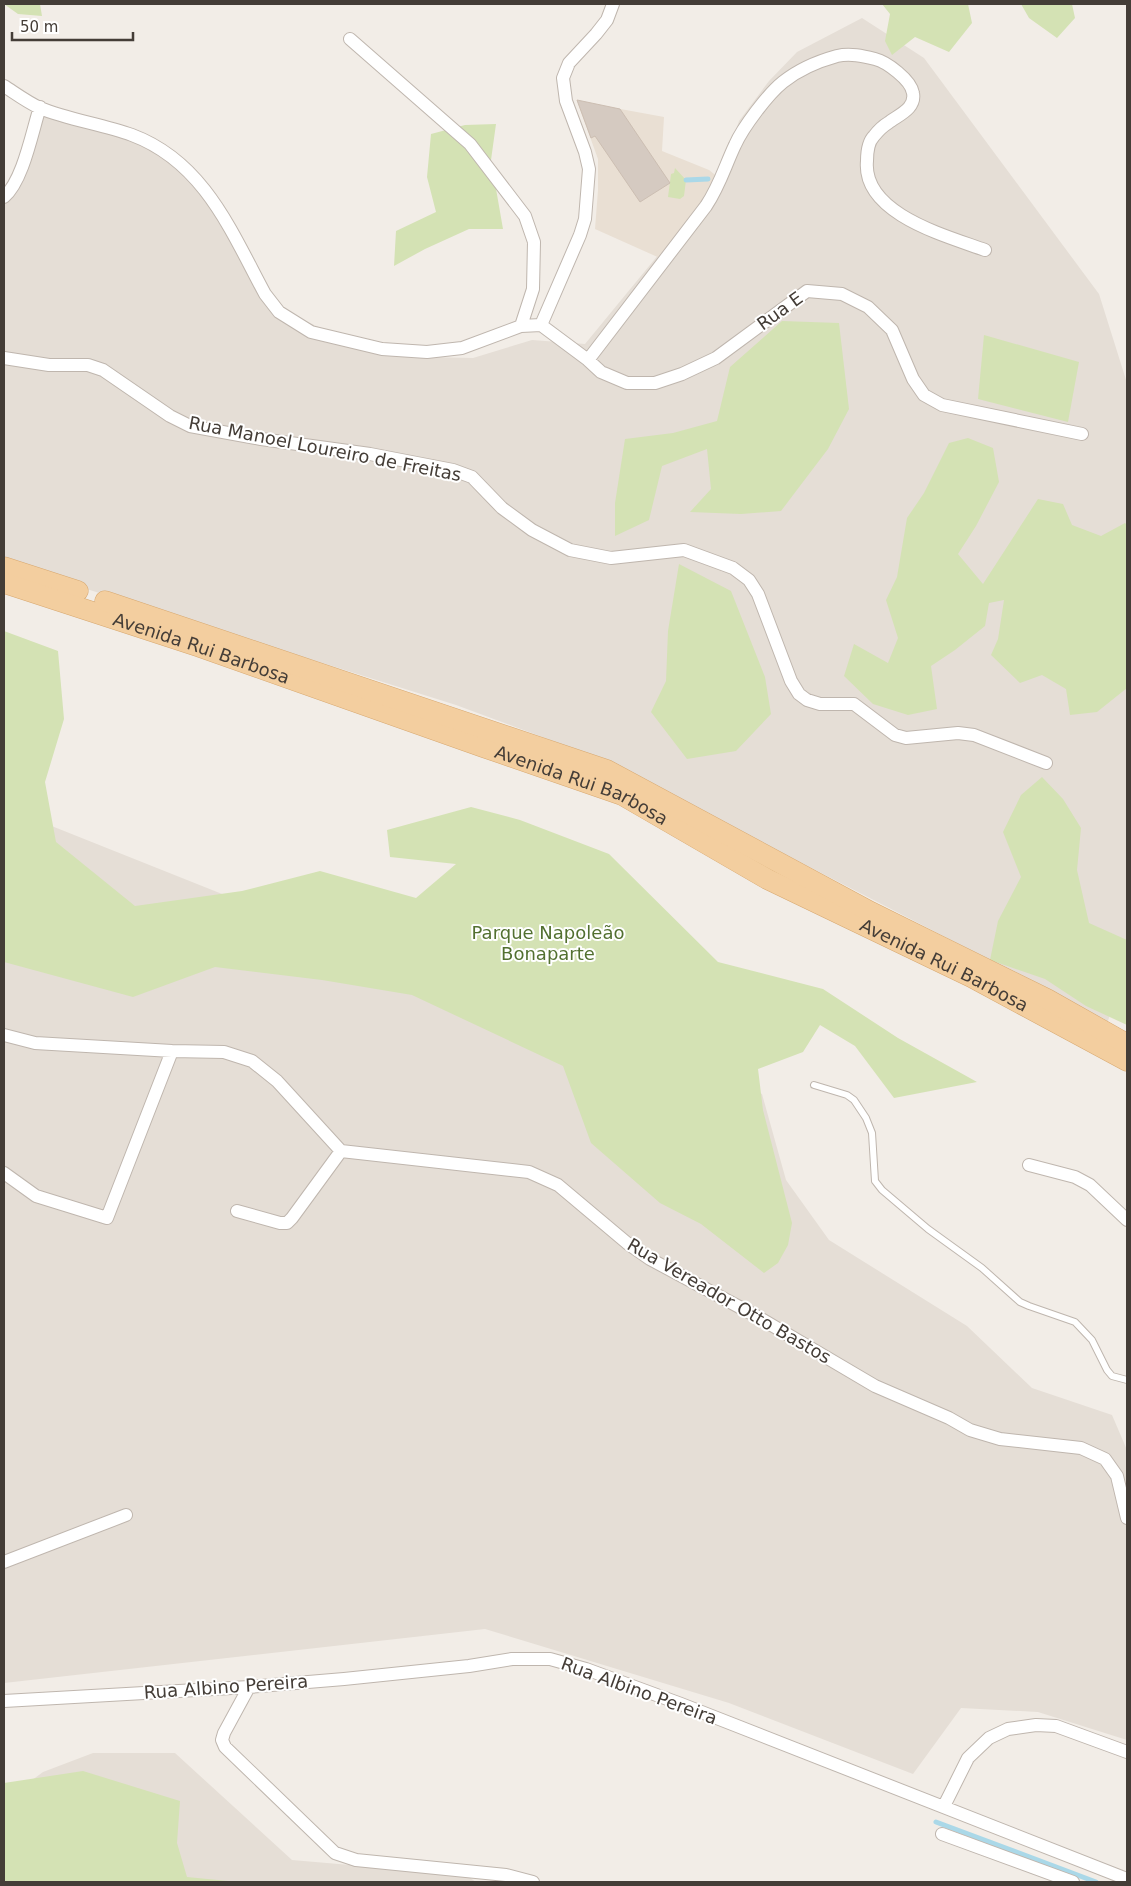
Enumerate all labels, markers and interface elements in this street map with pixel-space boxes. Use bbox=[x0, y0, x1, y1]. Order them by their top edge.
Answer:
scale bar bbox=[12, 10, 134, 42]
text: 50 m bbox=[20, 18, 58, 36]
street label: Rua E bbox=[753, 287, 807, 334]
street label: Rua Manoel Loureiro de Freitas bbox=[187, 412, 463, 485]
street label: Avenida Rui Barbosa bbox=[111, 608, 293, 688]
street label: Avenida Rui Barbosa bbox=[492, 741, 672, 829]
street label: Avenida Rui Barbosa bbox=[857, 914, 1032, 1016]
park label: Parque Napoleão Bonaparte bbox=[472, 922, 624, 964]
street label: Rua Vereador Otto Bastos bbox=[624, 1234, 835, 1368]
street label: Rua Albino Pereira bbox=[558, 1653, 720, 1729]
street label: Rua Albino Pereira bbox=[143, 1670, 309, 1703]

